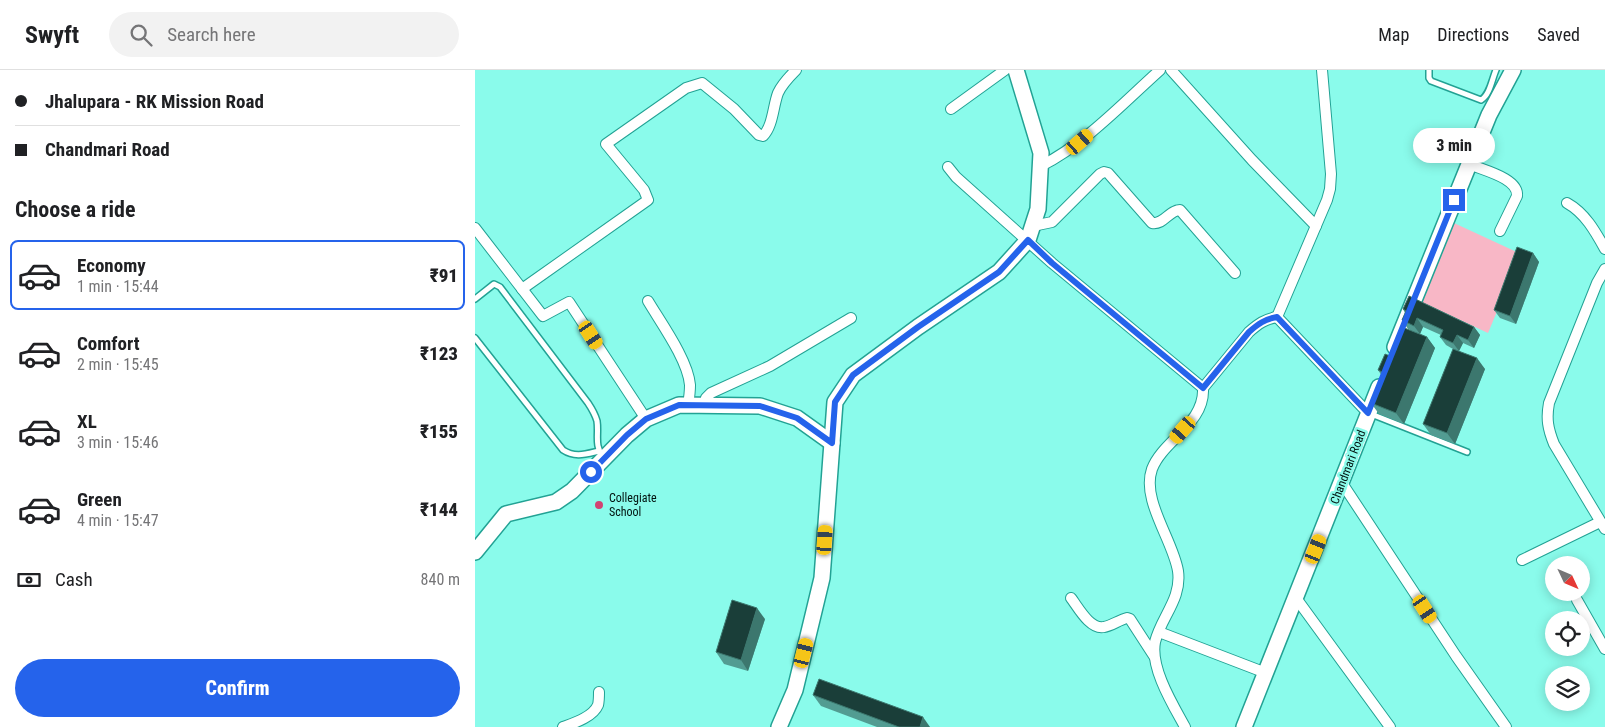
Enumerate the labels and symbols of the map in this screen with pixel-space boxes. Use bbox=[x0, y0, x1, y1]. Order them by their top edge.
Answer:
car bbox=[1063, 126, 1096, 158]
callout: 3 min bbox=[1413, 128, 1495, 162]
route end bbox=[1443, 189, 1465, 211]
car bbox=[576, 318, 605, 352]
car bbox=[1167, 414, 1198, 446]
street label: Chandmari Road bbox=[1327, 428, 1369, 506]
route start bbox=[580, 461, 602, 483]
place label: Collegiate School bbox=[609, 491, 657, 519]
marker: Collegiate School bbox=[593, 499, 605, 511]
car bbox=[816, 525, 833, 555]
car bbox=[1303, 532, 1328, 566]
north arrow bbox=[1545, 556, 1590, 601]
car bbox=[1410, 592, 1439, 626]
car bbox=[793, 637, 814, 669]

